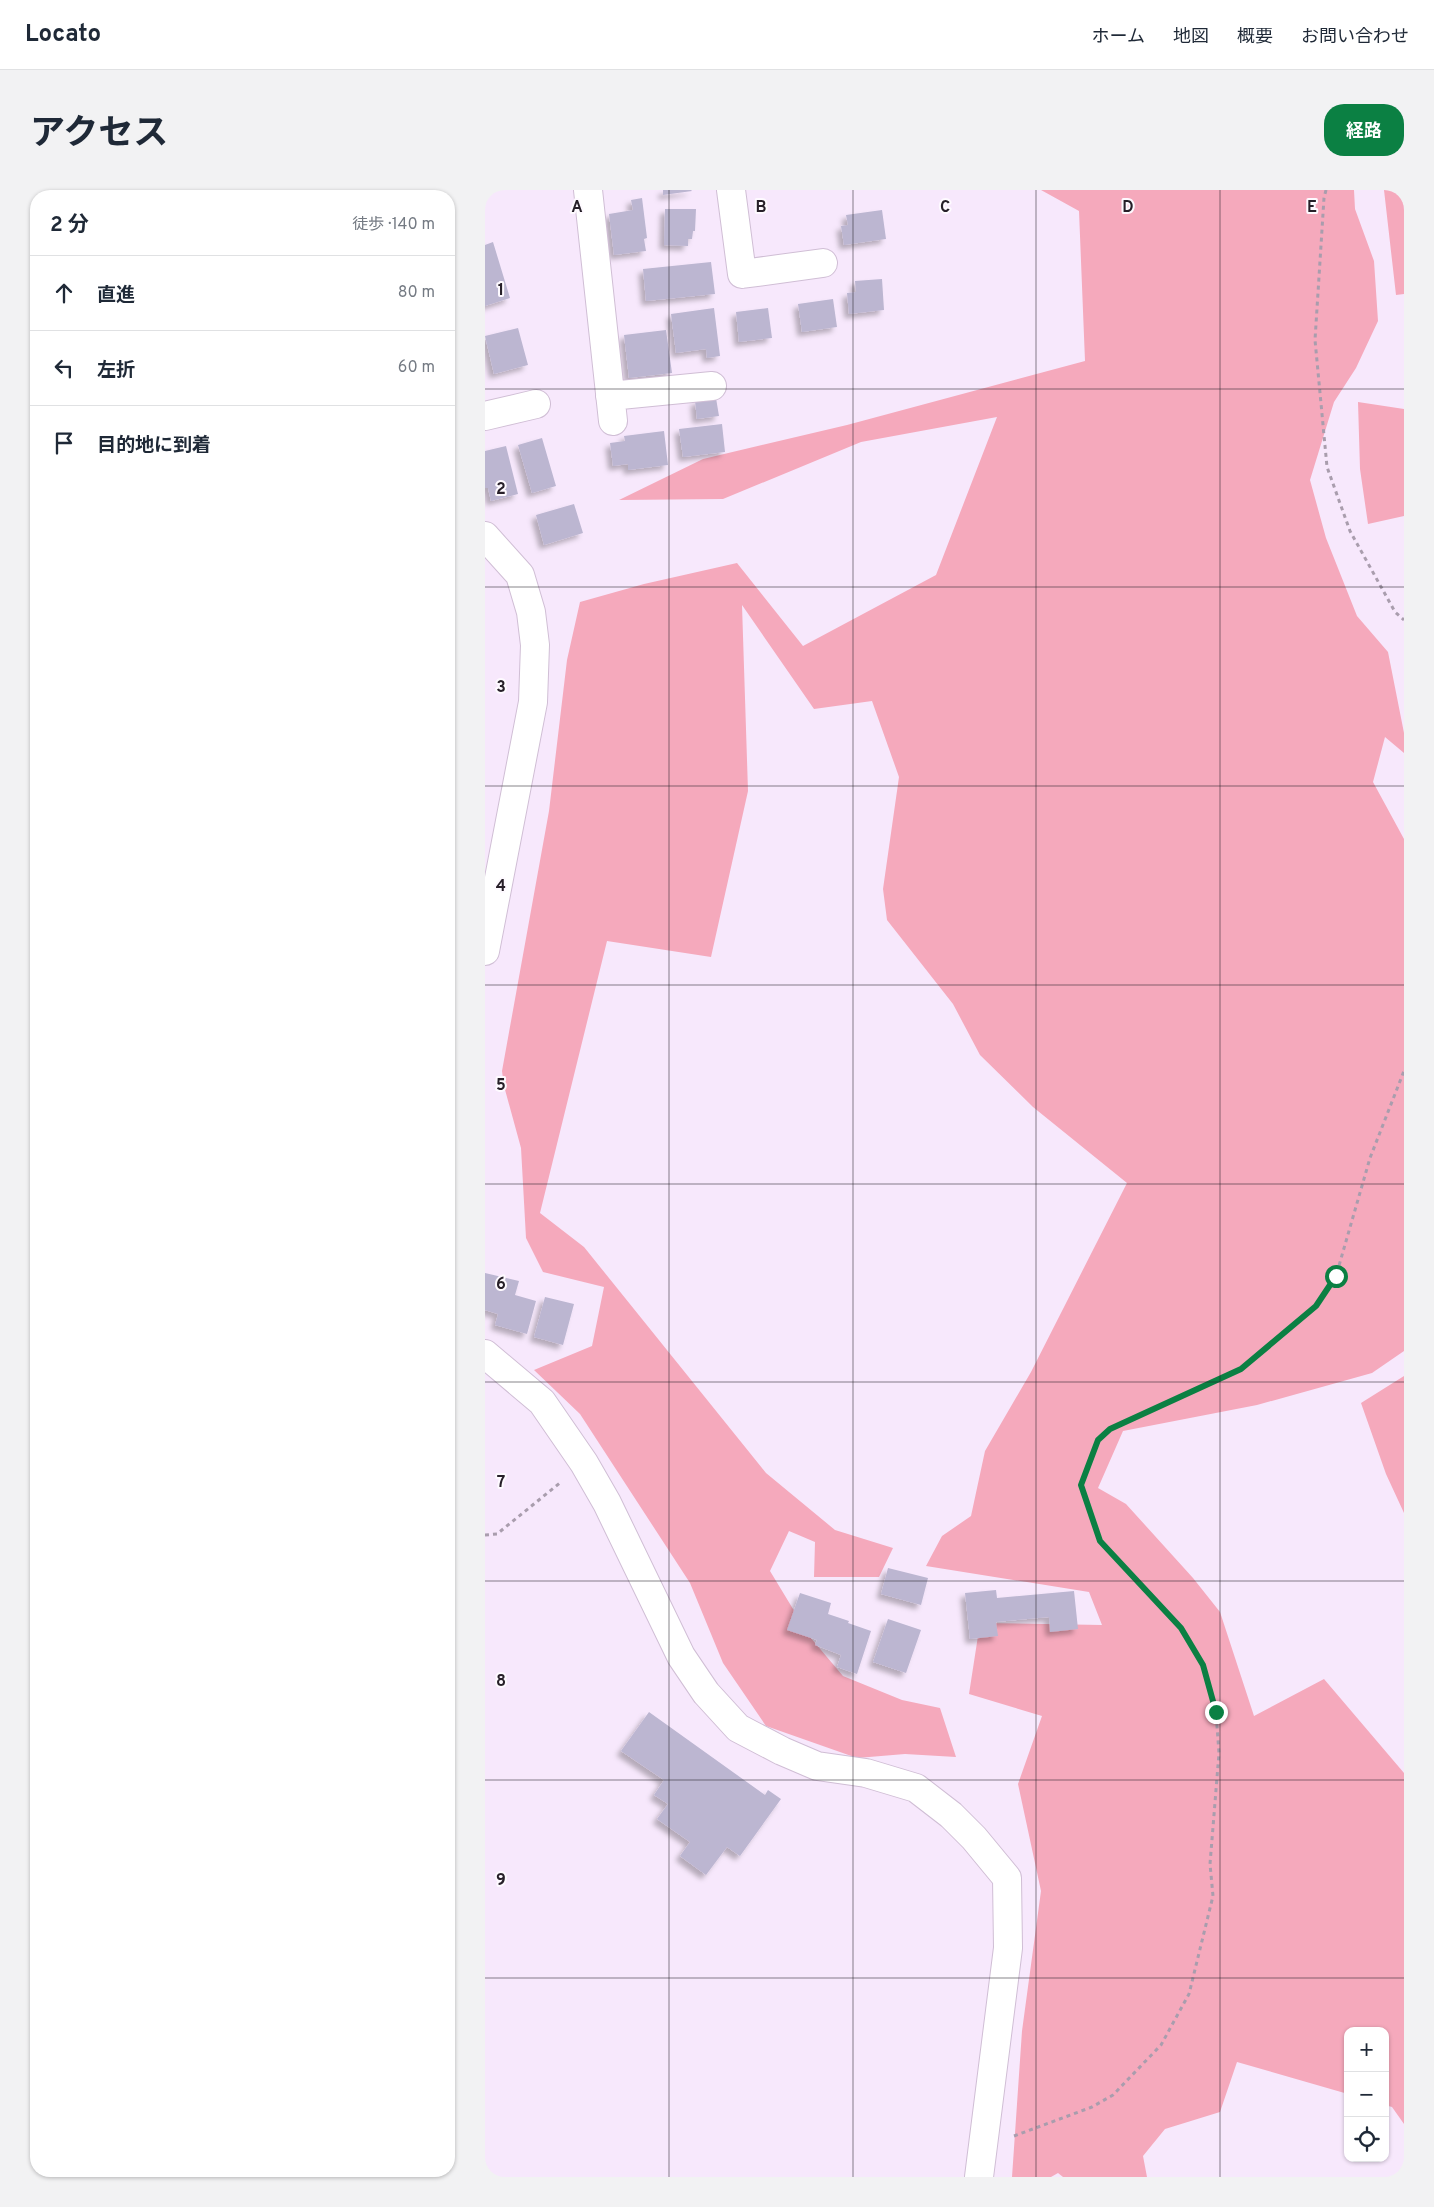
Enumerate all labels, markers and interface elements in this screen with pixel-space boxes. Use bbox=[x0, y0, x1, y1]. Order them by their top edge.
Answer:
text: Locato bbox=[25, 20, 101, 50]
text: ホーム bbox=[1092, 26, 1145, 49]
text: 地図 bbox=[1173, 26, 1209, 49]
text: 概要 bbox=[1237, 26, 1273, 49]
text: お問い合わせ bbox=[1301, 26, 1409, 49]
button: 経路 bbox=[1324, 104, 1404, 156]
text: アクセス bbox=[30, 113, 168, 157]
text: A bbox=[571, 198, 583, 218]
text: B bbox=[755, 198, 767, 218]
text: C bbox=[940, 198, 950, 218]
text: D bbox=[1122, 198, 1134, 218]
text: E bbox=[1307, 198, 1317, 218]
text: 2 分 bbox=[50, 212, 89, 239]
text: 徒歩 · 140 m bbox=[352, 215, 435, 235]
icon: ahead bbox=[50, 279, 78, 307]
text: 1 bbox=[498, 281, 504, 301]
text: 80 m bbox=[398, 283, 435, 303]
text: 直進 bbox=[97, 284, 135, 308]
icon: left bbox=[50, 354, 78, 382]
text: 60 m bbox=[398, 358, 435, 378]
text: 左折 bbox=[97, 359, 135, 383]
icon: arrive bbox=[50, 429, 78, 457]
text: 目的地に到着 bbox=[97, 434, 211, 458]
text: 2 bbox=[496, 480, 506, 500]
text: 3 bbox=[496, 678, 506, 698]
text: 4 bbox=[496, 877, 506, 897]
text: 5 bbox=[496, 1076, 506, 1096]
route start bbox=[1325, 1265, 1348, 1288]
text: 6 bbox=[496, 1275, 506, 1295]
text: 7 bbox=[497, 1473, 505, 1493]
text: 8 bbox=[496, 1672, 506, 1692]
route end bbox=[1205, 1701, 1228, 1724]
text: 9 bbox=[496, 1871, 506, 1891]
map controls bbox=[1344, 2027, 1389, 2162]
button: + bbox=[1344, 2027, 1389, 2072]
button: − bbox=[1344, 2072, 1389, 2117]
button: locate bbox=[1344, 2117, 1389, 2162]

